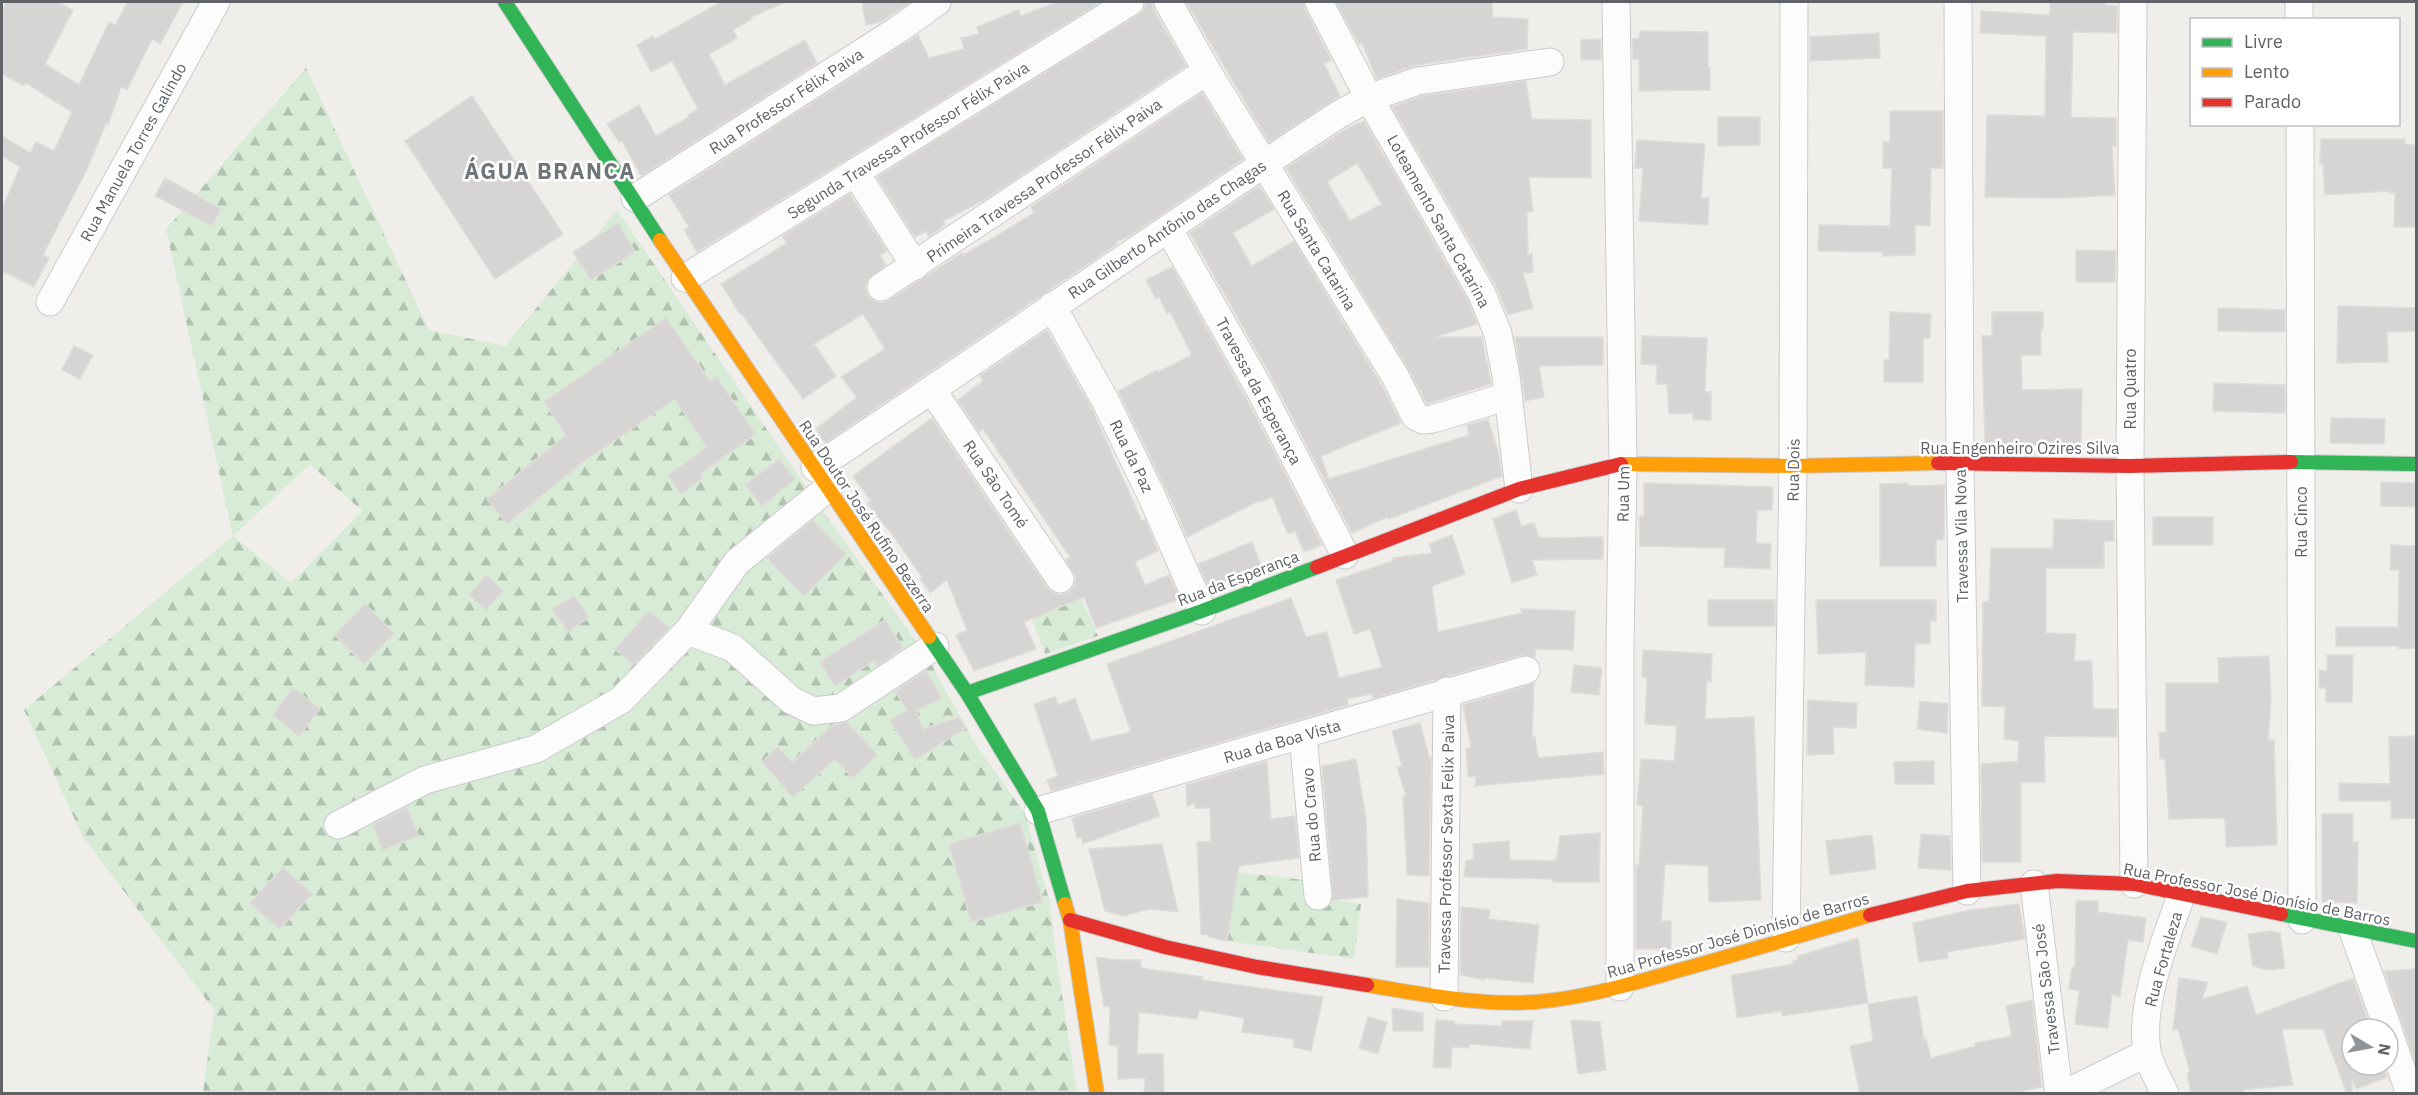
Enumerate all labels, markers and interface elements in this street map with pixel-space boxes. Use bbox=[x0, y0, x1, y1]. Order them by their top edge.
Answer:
legend bbox=[2190, 18, 2400, 126]
text: Livre bbox=[2244, 30, 2283, 53]
street label: Rua Professor Félix Paiva bbox=[705, 43, 867, 158]
street label: Segunda Travessa Professor Félix Paiva bbox=[783, 57, 1033, 223]
street label: Rua Manuela Torres Galindo bbox=[75, 59, 191, 245]
text: Lento bbox=[2244, 60, 2289, 83]
text: Parado bbox=[2244, 90, 2301, 113]
street label: Primeira Travessa Professor Félix Paiva bbox=[923, 93, 1166, 266]
street label: Loteamento Santa Catarina bbox=[1383, 131, 1495, 311]
street label: Rua Gilberto Antônio das Chagas bbox=[1064, 155, 1270, 303]
district label: ÁGUA BRANCA bbox=[464, 156, 636, 185]
street label: Rua Santa Catarina bbox=[1273, 186, 1361, 314]
street label: Travessa da Esperança bbox=[1212, 314, 1306, 468]
street label: Rua Quatro bbox=[2120, 348, 2140, 429]
street label: Rua Doutor José Rufino Bezerra bbox=[795, 416, 939, 616]
street label: Rua da Paz bbox=[1106, 416, 1158, 496]
street label: Rua São Tomé bbox=[959, 436, 1033, 532]
street label: Rua Dois bbox=[1782, 438, 1804, 502]
street label: Rua Engenheiro Ozires Silva bbox=[1920, 438, 2120, 458]
street label: Rua Um bbox=[1613, 466, 1633, 522]
street label: Travessa Vila Nova bbox=[1950, 468, 1972, 603]
street label: Rua Cinco bbox=[2291, 486, 2311, 558]
street label: Rua da Esperança bbox=[1174, 545, 1302, 610]
street label: Travessa Professor Sexta Felix Paiva bbox=[1434, 714, 1458, 974]
street label: Rua da Boa Vista bbox=[1221, 715, 1343, 767]
street label: Rua do Cravo bbox=[1297, 767, 1325, 863]
street label: Rua Professor José Dionísio de Barros bbox=[2122, 858, 2392, 930]
street label: Rua Professor José Dionísio de Barros bbox=[1605, 888, 1871, 982]
street label: Rua Fortaleza bbox=[2140, 909, 2186, 1009]
street label: Travessa São José bbox=[2028, 922, 2064, 1055]
north arrow bbox=[2340, 1017, 2400, 1077]
text: N bbox=[2374, 1042, 2396, 1057]

